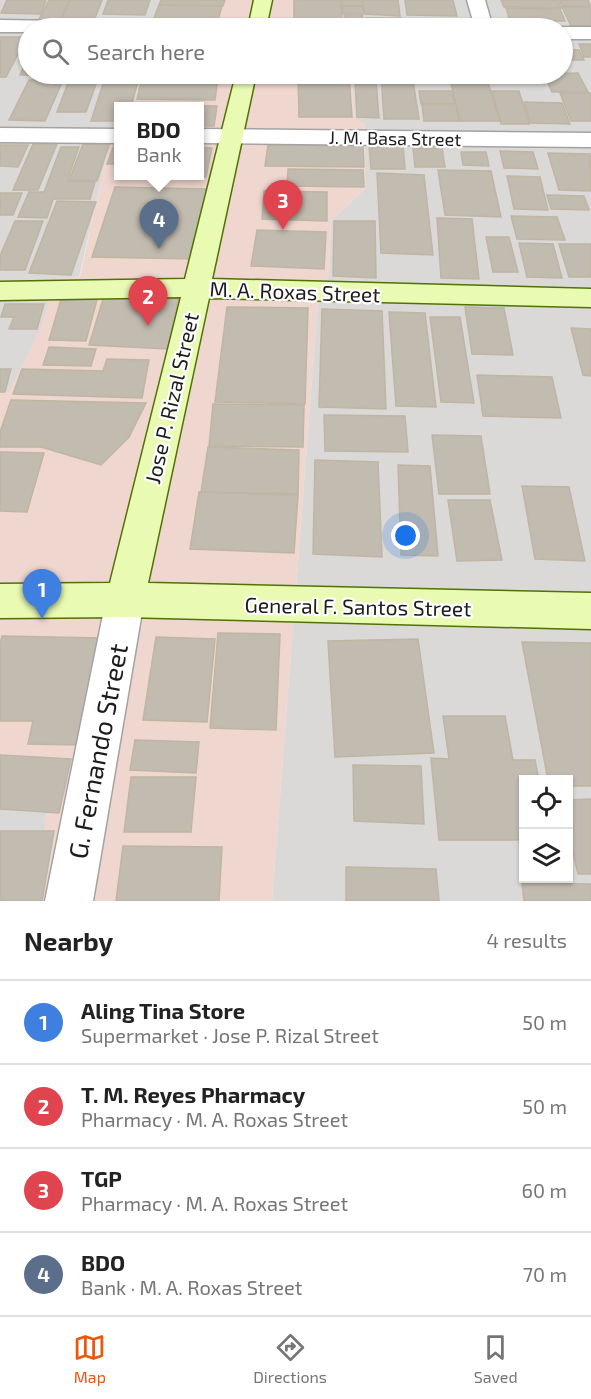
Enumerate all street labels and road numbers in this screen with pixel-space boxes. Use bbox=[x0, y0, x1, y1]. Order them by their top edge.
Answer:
street label: J. M. Basa Street bbox=[329, 126, 461, 150]
street label: M. A. Roxas Street bbox=[209, 276, 381, 306]
street label: Jose P. Rizal Street bbox=[139, 310, 203, 486]
street label: General F. Santos Street bbox=[244, 592, 472, 620]
street label: G. Fernando Street bbox=[61, 641, 133, 861]

